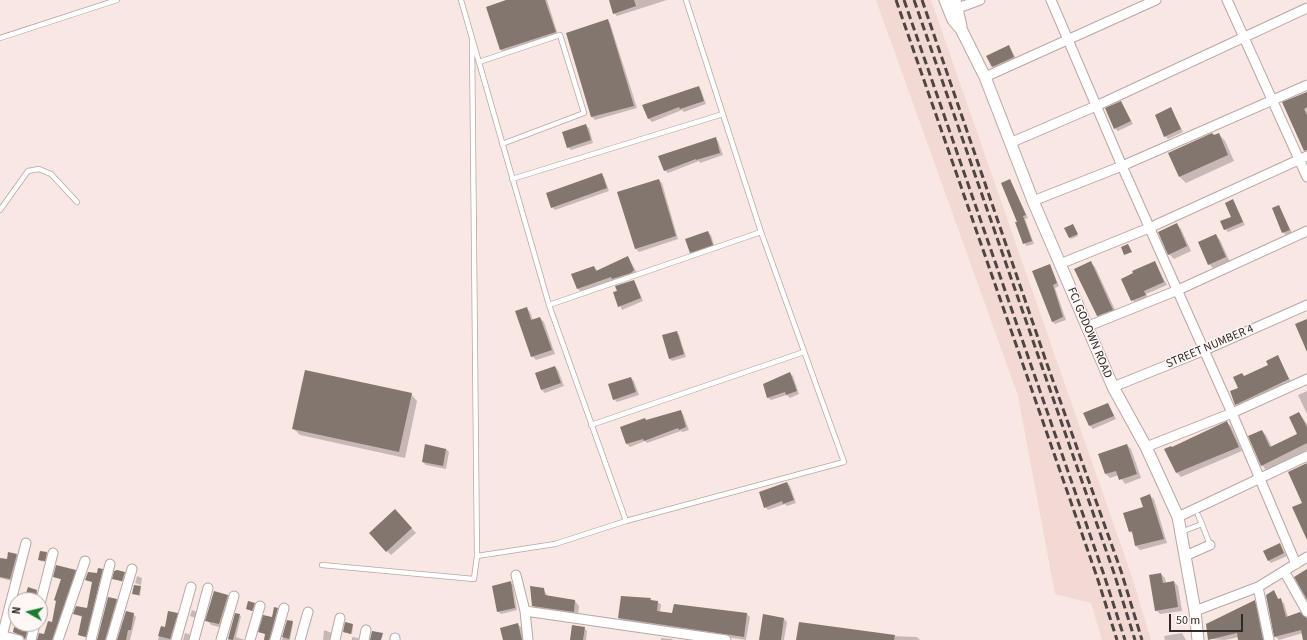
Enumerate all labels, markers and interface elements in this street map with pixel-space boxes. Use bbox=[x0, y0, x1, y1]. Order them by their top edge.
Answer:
street label: FCI GODOWN ROAD bbox=[1063, 286, 1115, 380]
street label: STREET NUMBER 4 bbox=[1164, 322, 1256, 372]
north arrow bbox=[8, 592, 48, 632]
text: N bbox=[9, 606, 25, 615]
scale bar bbox=[1171, 606, 1245, 632]
text: 50 m bbox=[1176, 612, 1200, 629]

